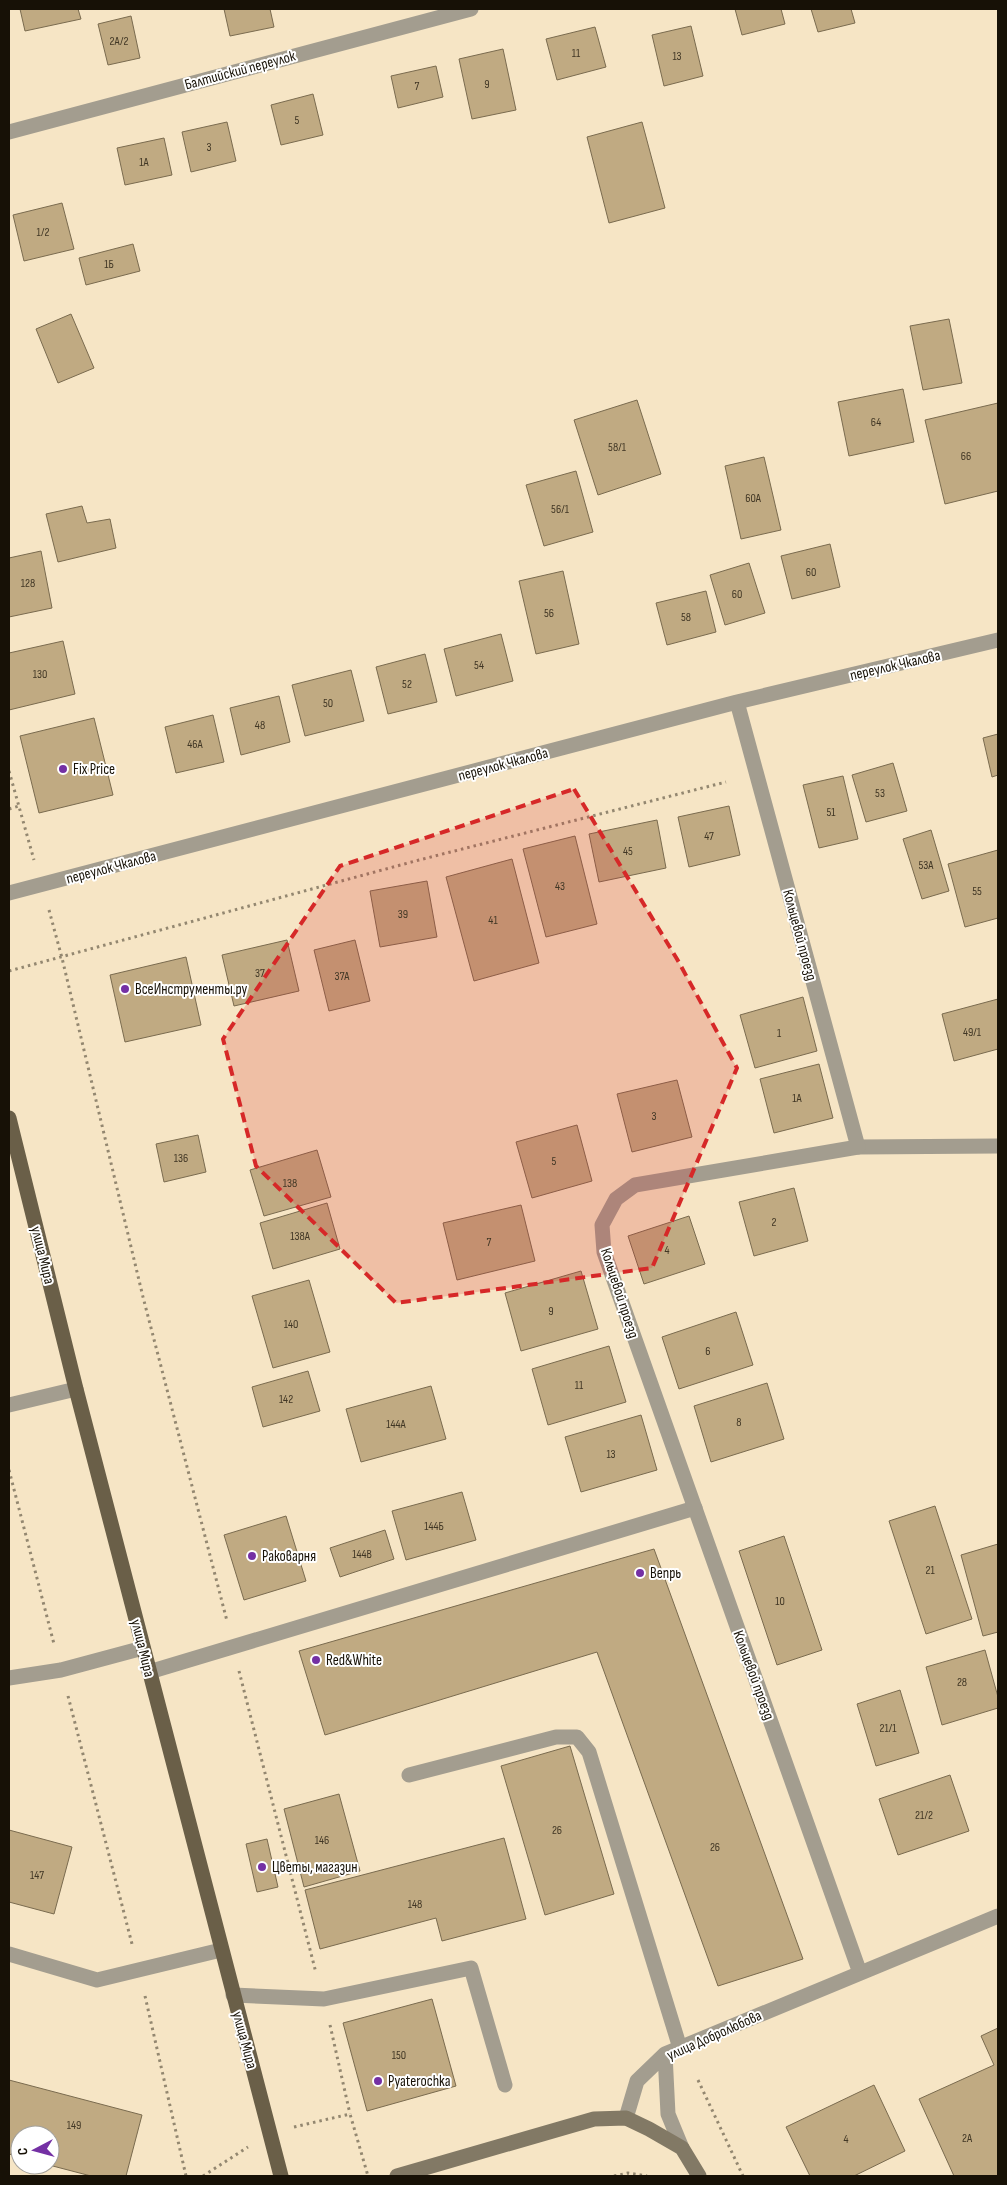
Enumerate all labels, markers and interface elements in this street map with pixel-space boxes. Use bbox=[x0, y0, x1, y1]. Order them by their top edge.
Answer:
house number: 2А/2 bbox=[110, 34, 128, 49]
street label: Балтийский переулок bbox=[183, 46, 298, 94]
house number: 11 bbox=[572, 46, 581, 61]
house number: 13 bbox=[672, 49, 682, 64]
house number: 9 bbox=[484, 77, 490, 92]
house number: 7 bbox=[415, 79, 420, 94]
house number: 5 bbox=[295, 113, 300, 128]
house number: 3 bbox=[206, 140, 212, 155]
house number: 1А bbox=[139, 155, 150, 170]
house number: 1/2 bbox=[37, 225, 49, 240]
house number: 1Б bbox=[104, 257, 114, 272]
house number: 64 bbox=[871, 415, 881, 430]
house number: 58/1 bbox=[608, 440, 627, 455]
house number: 66 bbox=[961, 449, 971, 464]
house number: 60А bbox=[745, 491, 762, 506]
house number: 56/1 bbox=[551, 502, 570, 517]
house number: 60 bbox=[806, 565, 816, 580]
house number: 128 bbox=[21, 576, 35, 591]
house number: 60 bbox=[732, 587, 742, 602]
house number: 56 bbox=[544, 606, 554, 621]
house number: 58 bbox=[681, 610, 691, 625]
street label: переулок Чкалова bbox=[848, 646, 942, 685]
house number: 54 bbox=[474, 658, 484, 673]
house number: 130 bbox=[33, 667, 47, 682]
house number: 52 bbox=[402, 677, 412, 692]
house number: 50 bbox=[323, 696, 333, 711]
house number: 48 bbox=[255, 718, 265, 733]
house number: 46А bbox=[187, 737, 204, 752]
street label: переулок Чкалова bbox=[456, 743, 550, 786]
place label: Fix Price bbox=[73, 760, 115, 779]
marker: Fix Price bbox=[57, 763, 69, 775]
house number: 53 bbox=[875, 786, 885, 801]
house number: 51 bbox=[826, 805, 836, 820]
house number: 47 bbox=[704, 829, 714, 844]
house number: 45 bbox=[623, 844, 633, 859]
street label: переулок Чкалова bbox=[64, 846, 158, 889]
house number: 53А bbox=[919, 858, 934, 873]
house number: 43 bbox=[555, 879, 565, 894]
house number: 55 bbox=[972, 884, 982, 899]
street label: Кольцевой проезд bbox=[778, 887, 821, 983]
house number: 39 bbox=[398, 907, 408, 922]
house number: 41 bbox=[488, 913, 498, 928]
house number: 37 bbox=[255, 966, 265, 981]
house number: 37А bbox=[335, 969, 350, 984]
place label: ВсеИнструменты.ру bbox=[135, 980, 248, 999]
marker: ВсеИнструменты.ру bbox=[119, 983, 131, 995]
house number: 49/1 bbox=[963, 1025, 982, 1040]
house number: 1 bbox=[777, 1026, 782, 1041]
house number: 1А bbox=[792, 1091, 803, 1106]
house number: 3 bbox=[651, 1109, 657, 1124]
house number: 136 bbox=[174, 1151, 188, 1166]
house number: 5 bbox=[552, 1154, 557, 1169]
house number: 138 bbox=[283, 1176, 297, 1191]
house number: 2 bbox=[772, 1215, 777, 1230]
street label: улица Мира bbox=[26, 1224, 59, 1286]
house number: 138А bbox=[290, 1229, 311, 1244]
house number: 7 bbox=[487, 1235, 492, 1250]
house number: 4 bbox=[664, 1243, 670, 1258]
street label: Кольцевой проезд bbox=[596, 1246, 643, 1341]
house number: 9 bbox=[548, 1304, 554, 1319]
house number: 140 bbox=[284, 1317, 298, 1332]
house number: 6 bbox=[705, 1344, 711, 1359]
house number: 11 bbox=[575, 1378, 584, 1393]
house number: 142 bbox=[279, 1392, 293, 1407]
house number: 8 bbox=[736, 1415, 742, 1430]
house number: 144А bbox=[386, 1417, 407, 1432]
house number: 13 bbox=[606, 1447, 616, 1462]
house number: 144Б bbox=[424, 1519, 444, 1534]
place label: Раковарня bbox=[262, 1547, 316, 1566]
house number: 144В bbox=[352, 1547, 372, 1562]
marker: Раковарня bbox=[246, 1550, 258, 1562]
house number: 21 bbox=[925, 1563, 935, 1578]
place label: Вепрь bbox=[650, 1564, 681, 1583]
marker: Вепрь bbox=[634, 1567, 646, 1579]
house number: 10 bbox=[775, 1594, 785, 1609]
street label: улица Мира bbox=[126, 1617, 159, 1679]
street label: Кольцевой проезд bbox=[729, 1628, 778, 1722]
place label: Red&White bbox=[326, 1651, 382, 1670]
marker: Red&White bbox=[310, 1654, 322, 1666]
house number: 28 bbox=[957, 1675, 967, 1690]
house number: 21/1 bbox=[879, 1721, 897, 1736]
house number: 21/2 bbox=[915, 1808, 933, 1823]
house number: 26 bbox=[552, 1823, 562, 1838]
house number: 146 bbox=[315, 1833, 329, 1848]
house number: 26 bbox=[710, 1840, 720, 1855]
place label: Цветы, магазин bbox=[272, 1858, 358, 1877]
marker: Цветы, магазин bbox=[256, 1861, 268, 1873]
house number: 147 bbox=[30, 1868, 44, 1883]
house number: 148 bbox=[408, 1897, 422, 1912]
street label: улица Добролюбова bbox=[664, 2006, 765, 2065]
street label: улица Мира bbox=[228, 2009, 261, 2071]
house number: 150 bbox=[392, 2048, 406, 2063]
place label: Pyaterochka bbox=[388, 2072, 451, 2091]
marker: Pyaterochka bbox=[372, 2075, 384, 2087]
house number: 149 bbox=[67, 2118, 81, 2133]
north arrow bbox=[10, 2125, 60, 2175]
house number: 2А bbox=[962, 2131, 973, 2146]
house number: 4 bbox=[843, 2132, 849, 2147]
text: С bbox=[14, 2147, 31, 2156]

